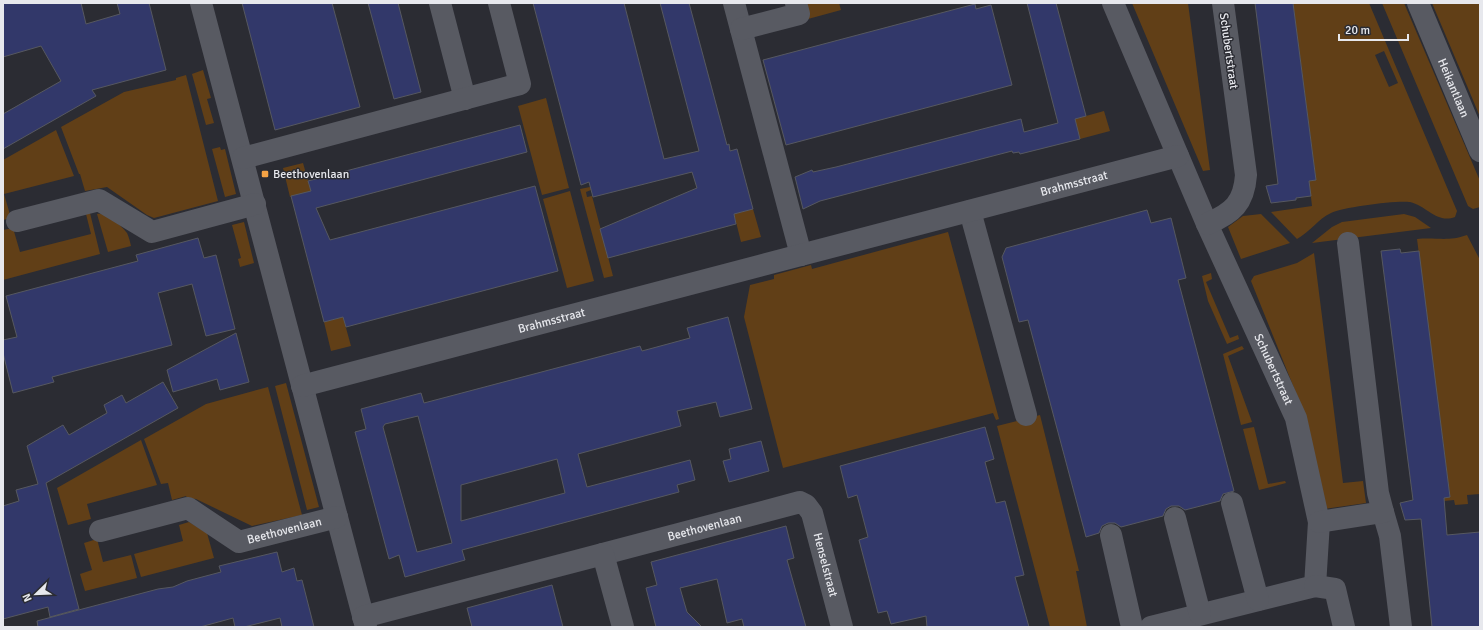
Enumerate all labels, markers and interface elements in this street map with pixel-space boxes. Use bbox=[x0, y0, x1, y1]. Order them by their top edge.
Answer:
street label: Schubertstraat bbox=[1216, 12, 1241, 90]
scale bar bbox=[1339, 16, 1408, 42]
text: 20 m bbox=[1345, 23, 1370, 38]
street label: Heikantlaan bbox=[1434, 56, 1472, 120]
place label: Beethovenlaan bbox=[273, 167, 349, 182]
street label: Brahmsstraat bbox=[1039, 168, 1109, 200]
marker: Beethovenlaan bbox=[260, 169, 270, 179]
street label: Brahmsstraat bbox=[516, 305, 587, 337]
street label: Schubertstraat bbox=[1250, 331, 1296, 408]
street label: Beethovenlaan bbox=[666, 511, 743, 545]
street label: Beethovenlaan bbox=[246, 514, 323, 548]
street label: Henselstraat bbox=[810, 531, 841, 599]
north arrow bbox=[16, 574, 56, 614]
text: N bbox=[20, 592, 35, 604]

